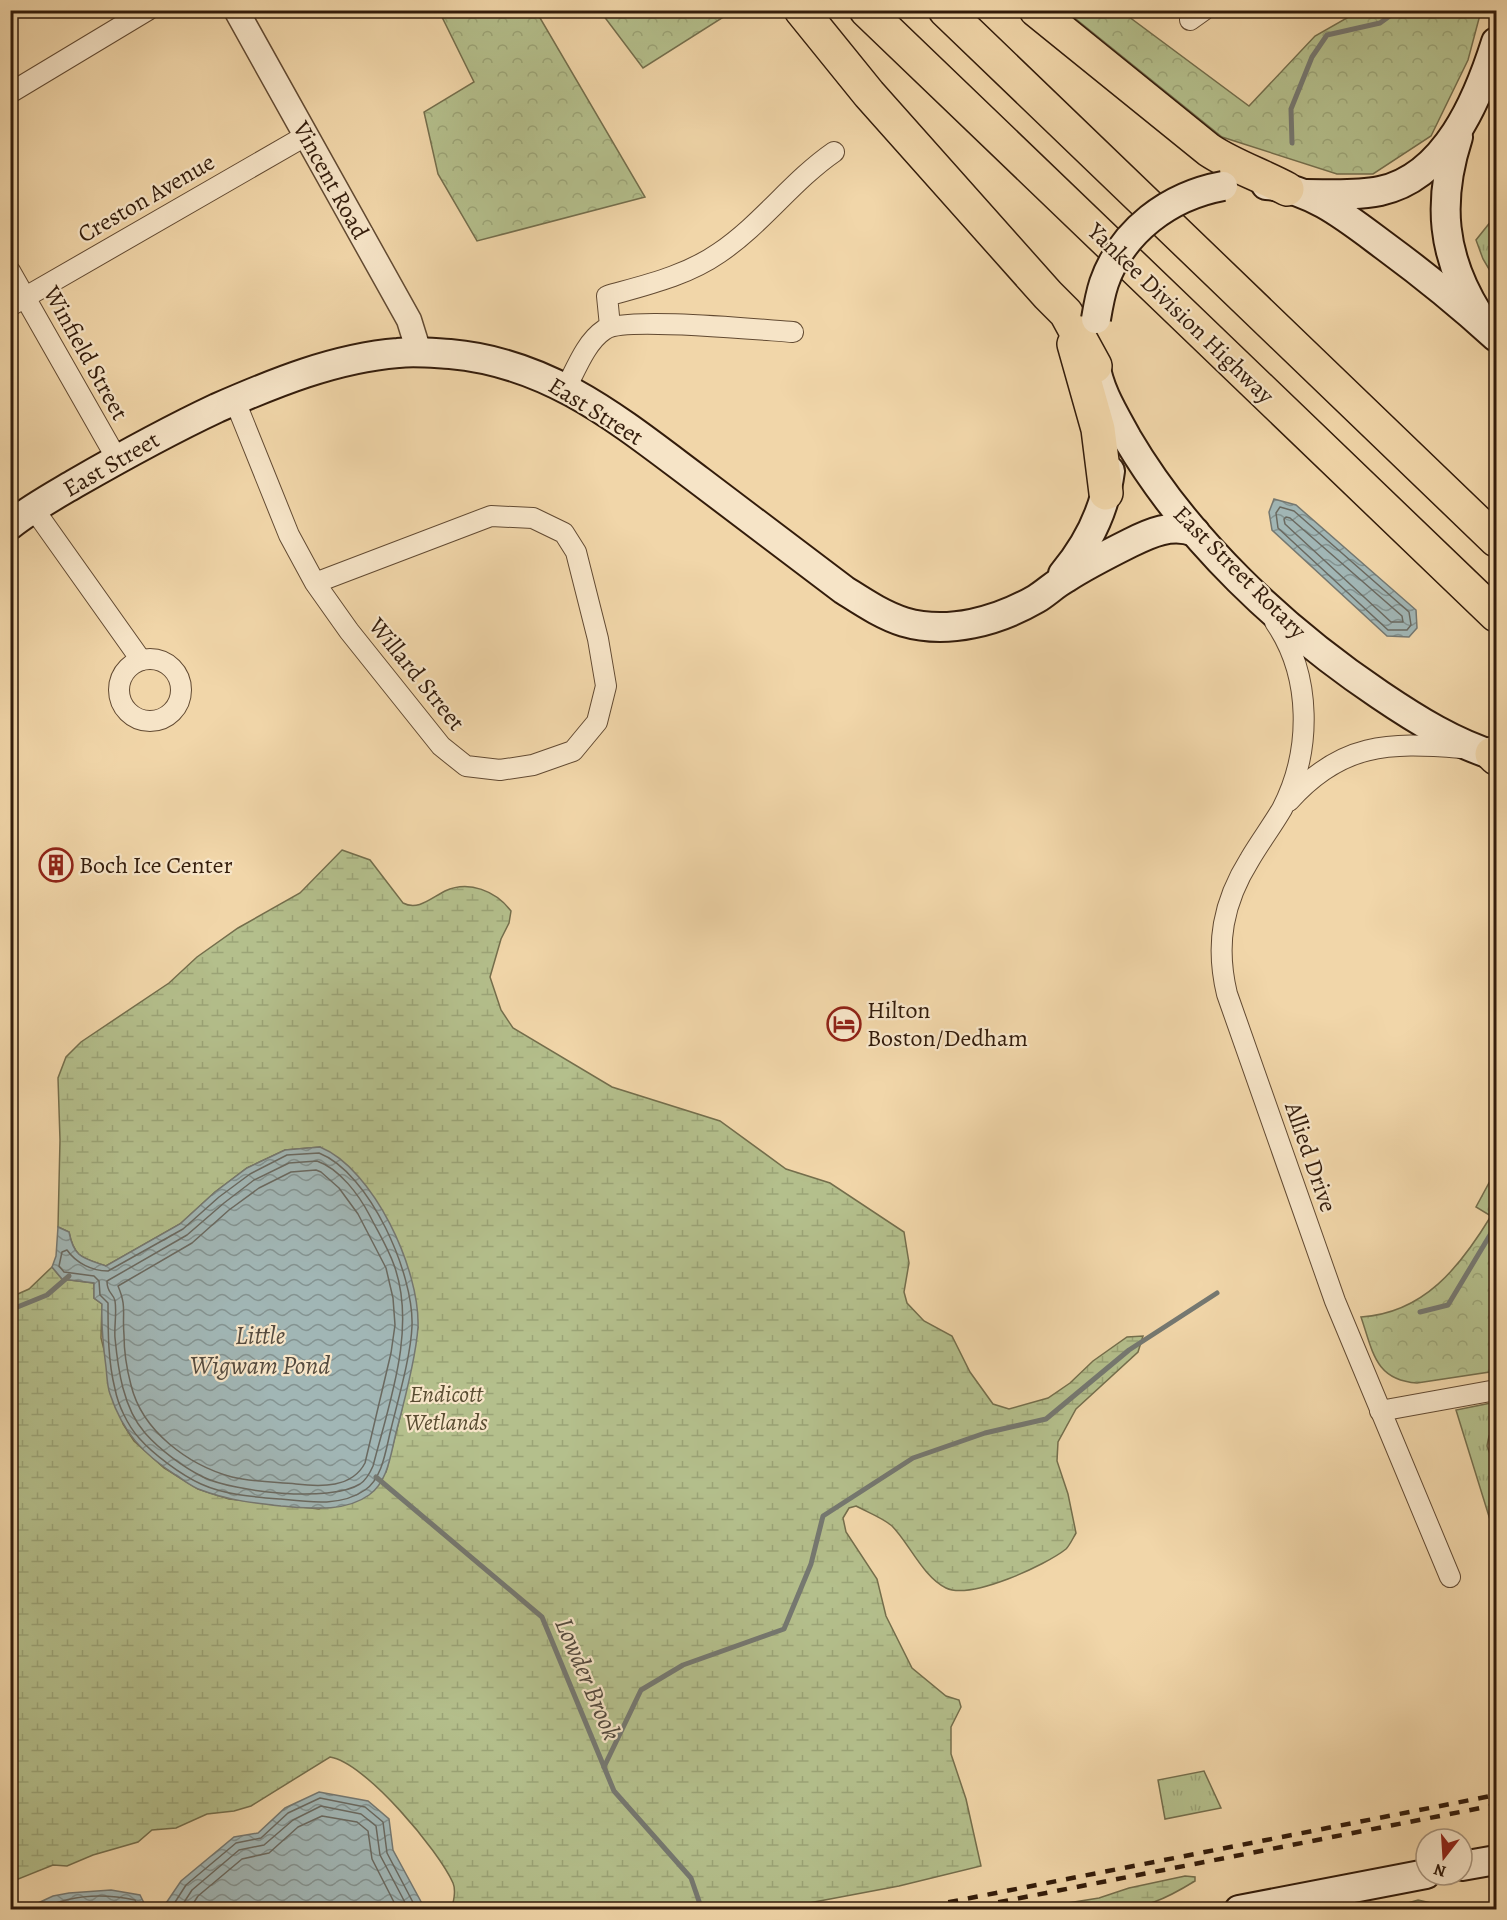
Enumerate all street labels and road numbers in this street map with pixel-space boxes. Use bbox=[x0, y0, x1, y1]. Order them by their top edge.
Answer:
street label: Vincent Road bbox=[285, 115, 377, 245]
street label: Creston Avenue bbox=[72, 146, 220, 250]
street label: Yankee Division Highway bbox=[1080, 215, 1281, 411]
street label: Winfield Street bbox=[35, 279, 136, 426]
street label: East Street bbox=[542, 369, 650, 453]
street label: East Street bbox=[57, 424, 165, 504]
street label: East Street Rotary bbox=[1166, 498, 1314, 646]
street label: Willard Street bbox=[361, 610, 472, 737]
street label: Allied Drive bbox=[1277, 1097, 1345, 1216]

